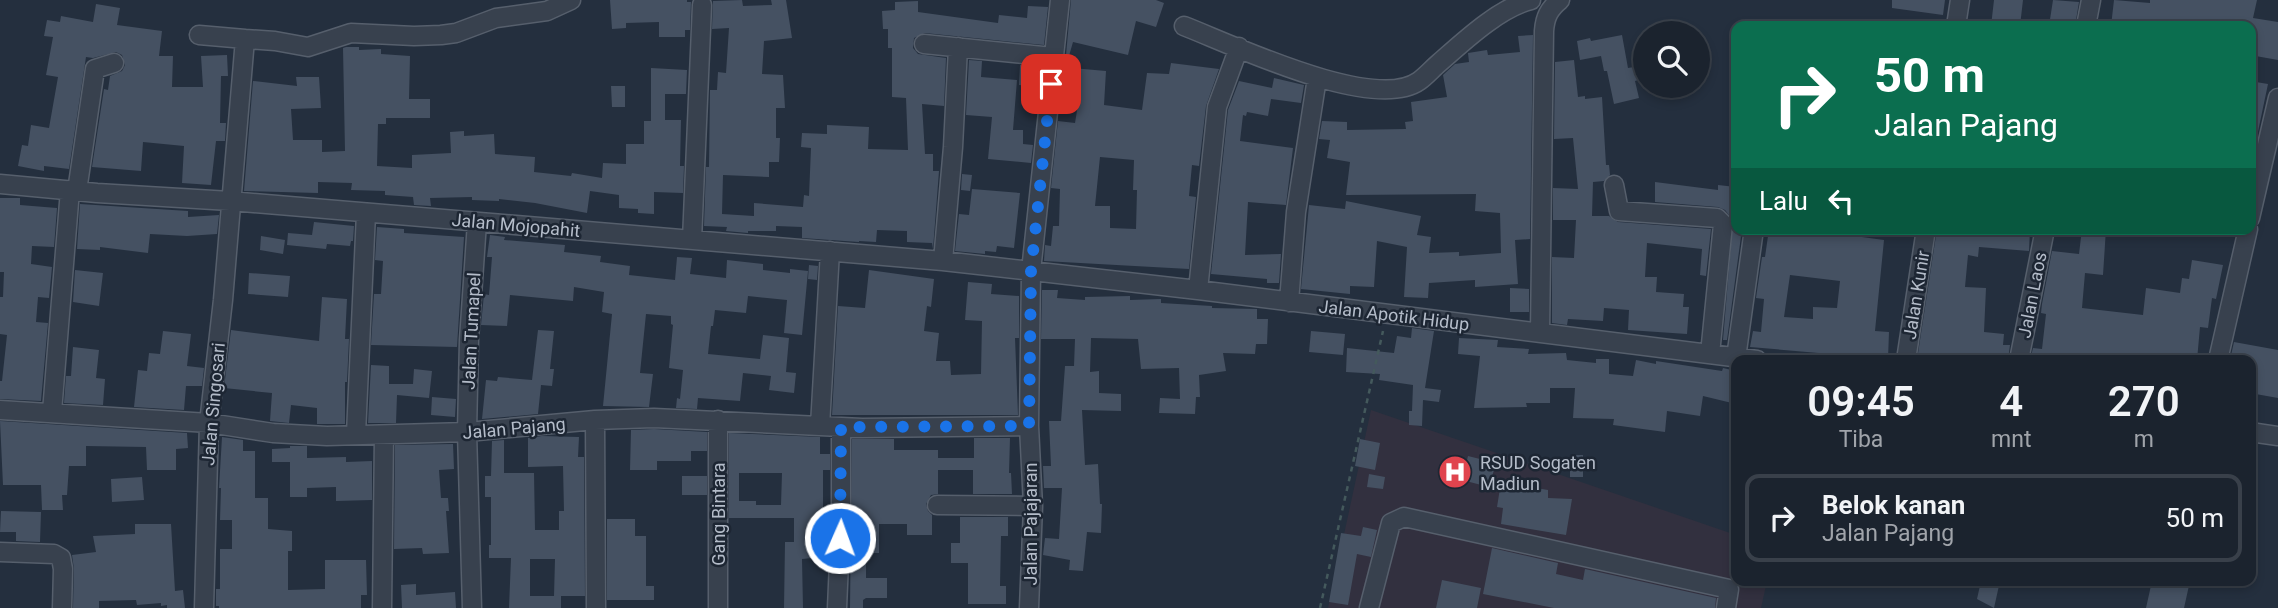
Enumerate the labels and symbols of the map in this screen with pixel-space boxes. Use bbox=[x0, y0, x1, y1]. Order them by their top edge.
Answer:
pin bbox=[1021, 54, 1081, 114]
street label: Jalan Mojopahit bbox=[451, 209, 581, 241]
street label: Jalan Kunir bbox=[1899, 249, 1933, 341]
street label: Jalan Laos bbox=[2013, 250, 2051, 340]
street label: Jalan Tumapel bbox=[457, 272, 485, 390]
street label: Jalan Apotik Hidup bbox=[1317, 295, 1471, 335]
street label: Jalan Singosari bbox=[197, 342, 229, 466]
street label: Jalan Pajang bbox=[462, 413, 566, 443]
place label: RSUD Sogaten Madiun bbox=[1480, 452, 1596, 494]
hospital icon: RSUD Sogaten Madiun bbox=[1436, 453, 1474, 491]
street label: Gang Bintara bbox=[708, 462, 729, 566]
street label: Jalan Pajajaran bbox=[1020, 462, 1041, 586]
position arrow bbox=[803, 501, 877, 575]

